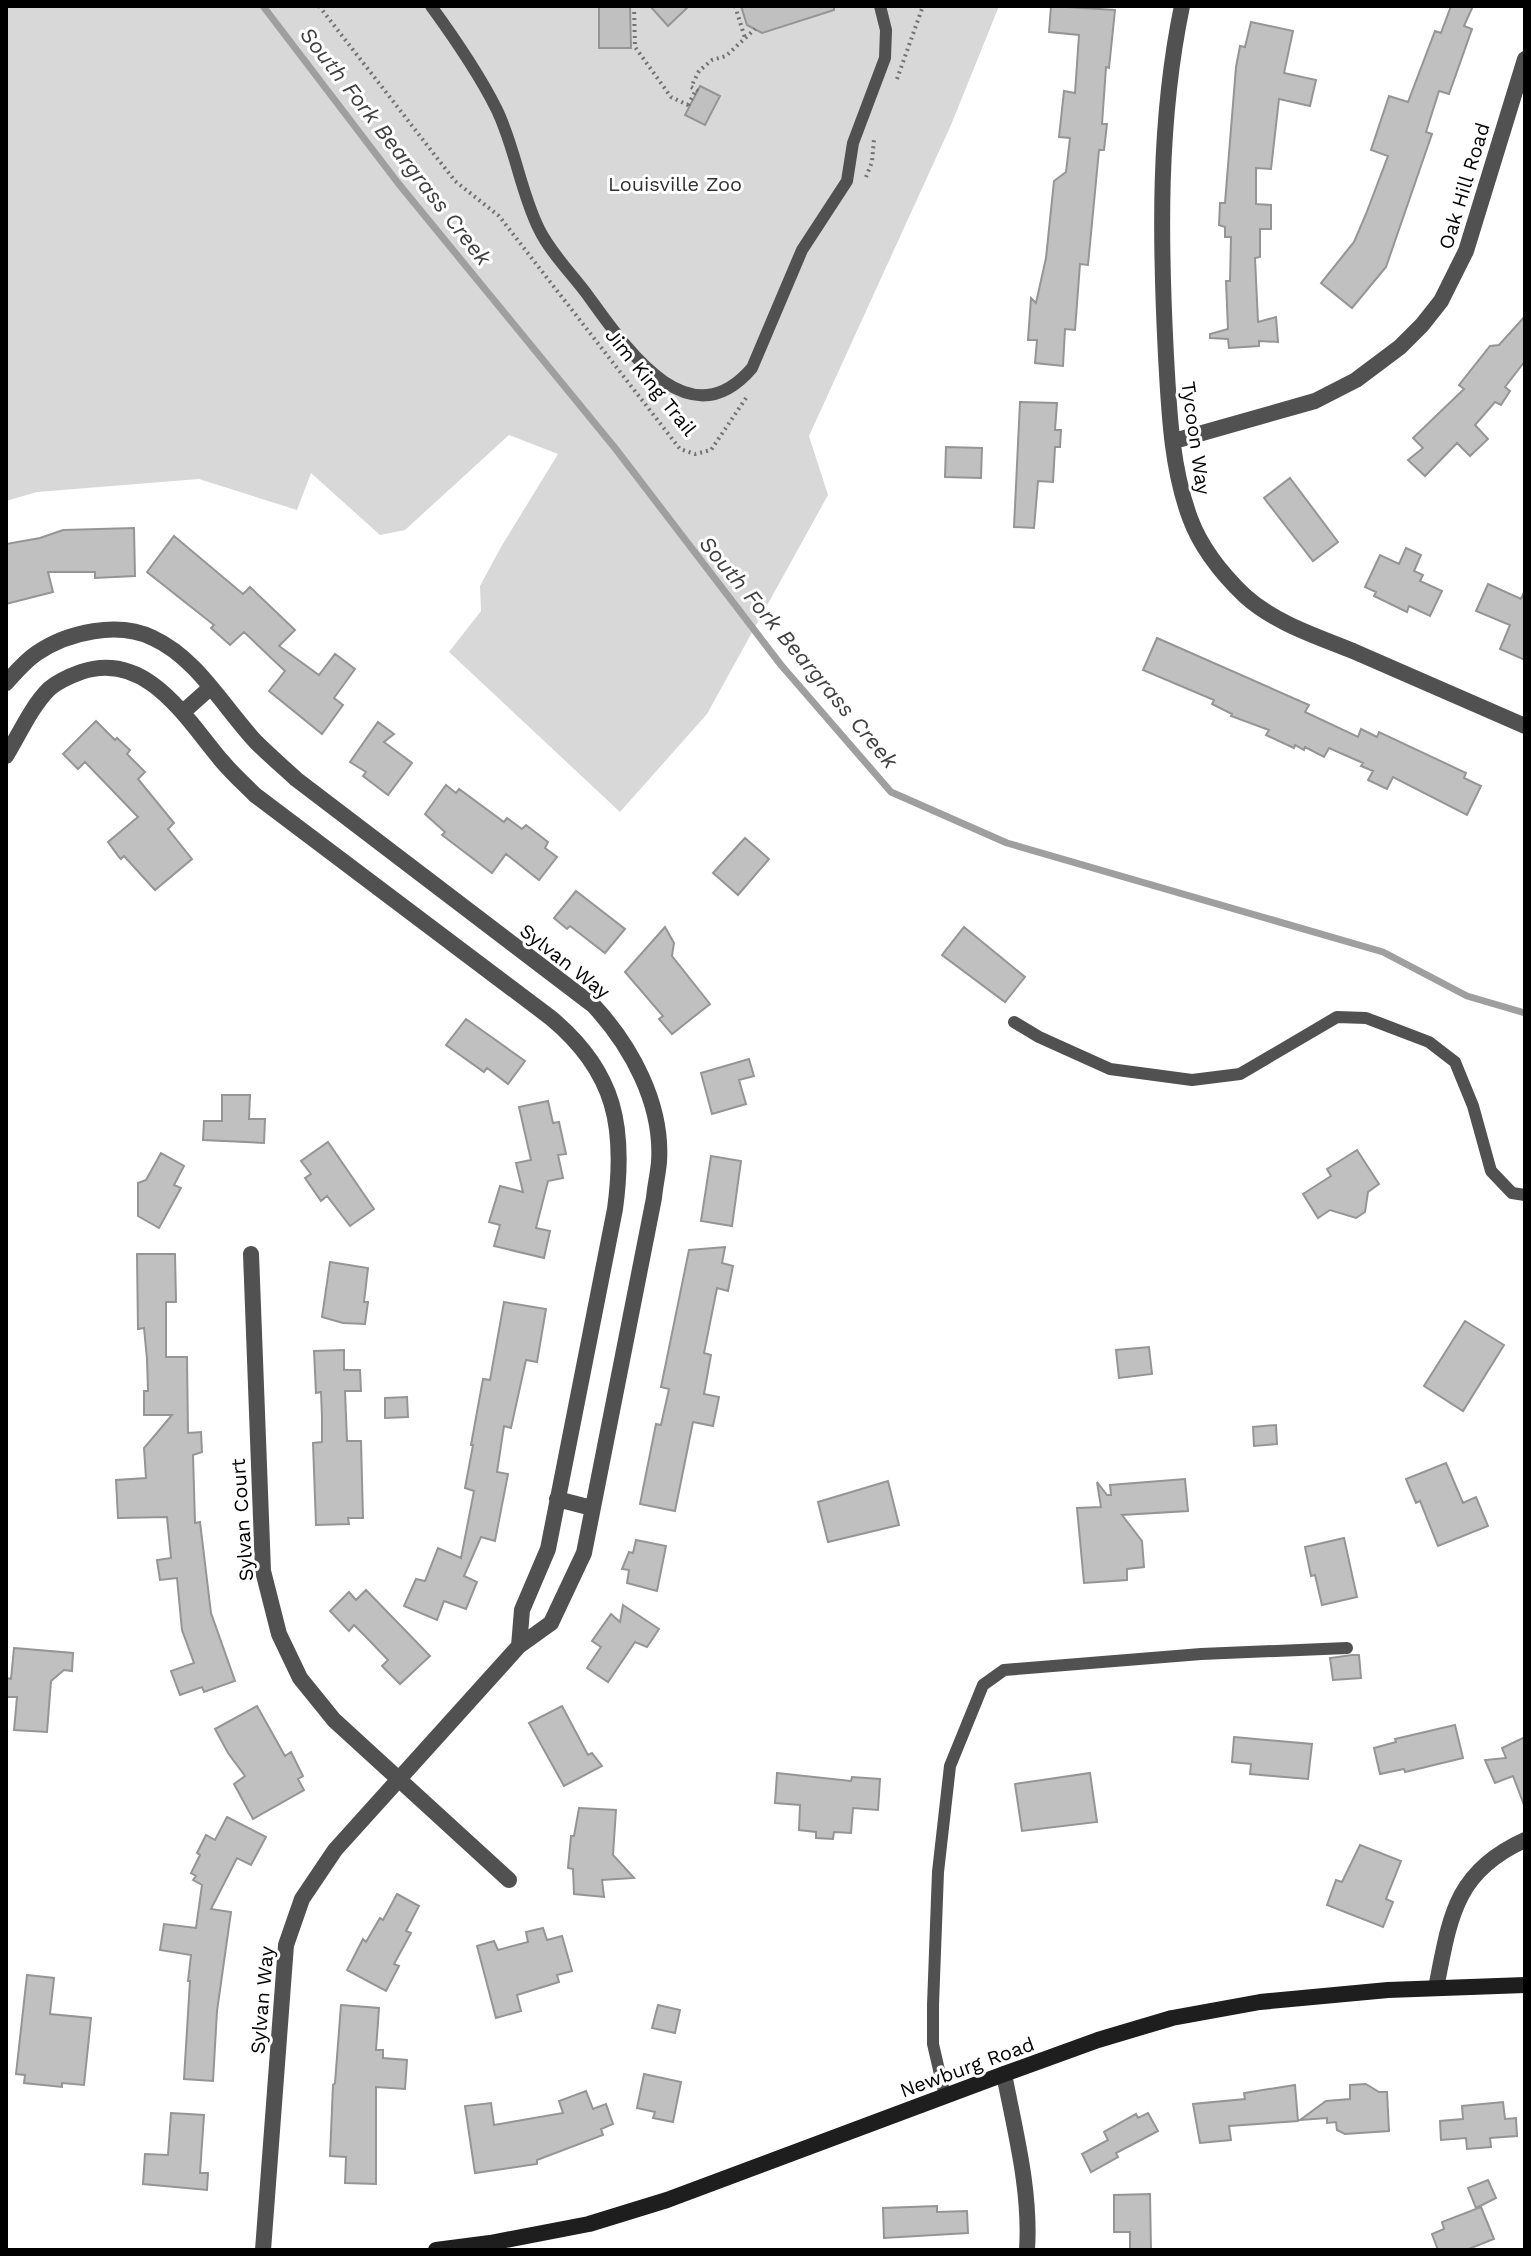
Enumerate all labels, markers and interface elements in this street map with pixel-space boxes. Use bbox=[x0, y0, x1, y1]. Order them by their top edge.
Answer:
water label: South Fork Beargrass Creek bbox=[295, 22, 497, 271]
street label: Oak Hill Road bbox=[1433, 120, 1495, 252]
park label: Louisville Zoo bbox=[608, 172, 742, 196]
street label: Jim King Trail bbox=[600, 323, 702, 441]
street label: Tycoon Way bbox=[1176, 380, 1216, 497]
water label: South Fork Beargrass Creek bbox=[694, 531, 904, 774]
street label: Sylvan Way bbox=[515, 918, 615, 1004]
street label: Sylvan Court bbox=[226, 1457, 258, 1582]
street label: Sylvan Way bbox=[245, 1944, 279, 2055]
street label: Newburg Road bbox=[896, 2032, 1038, 2102]

